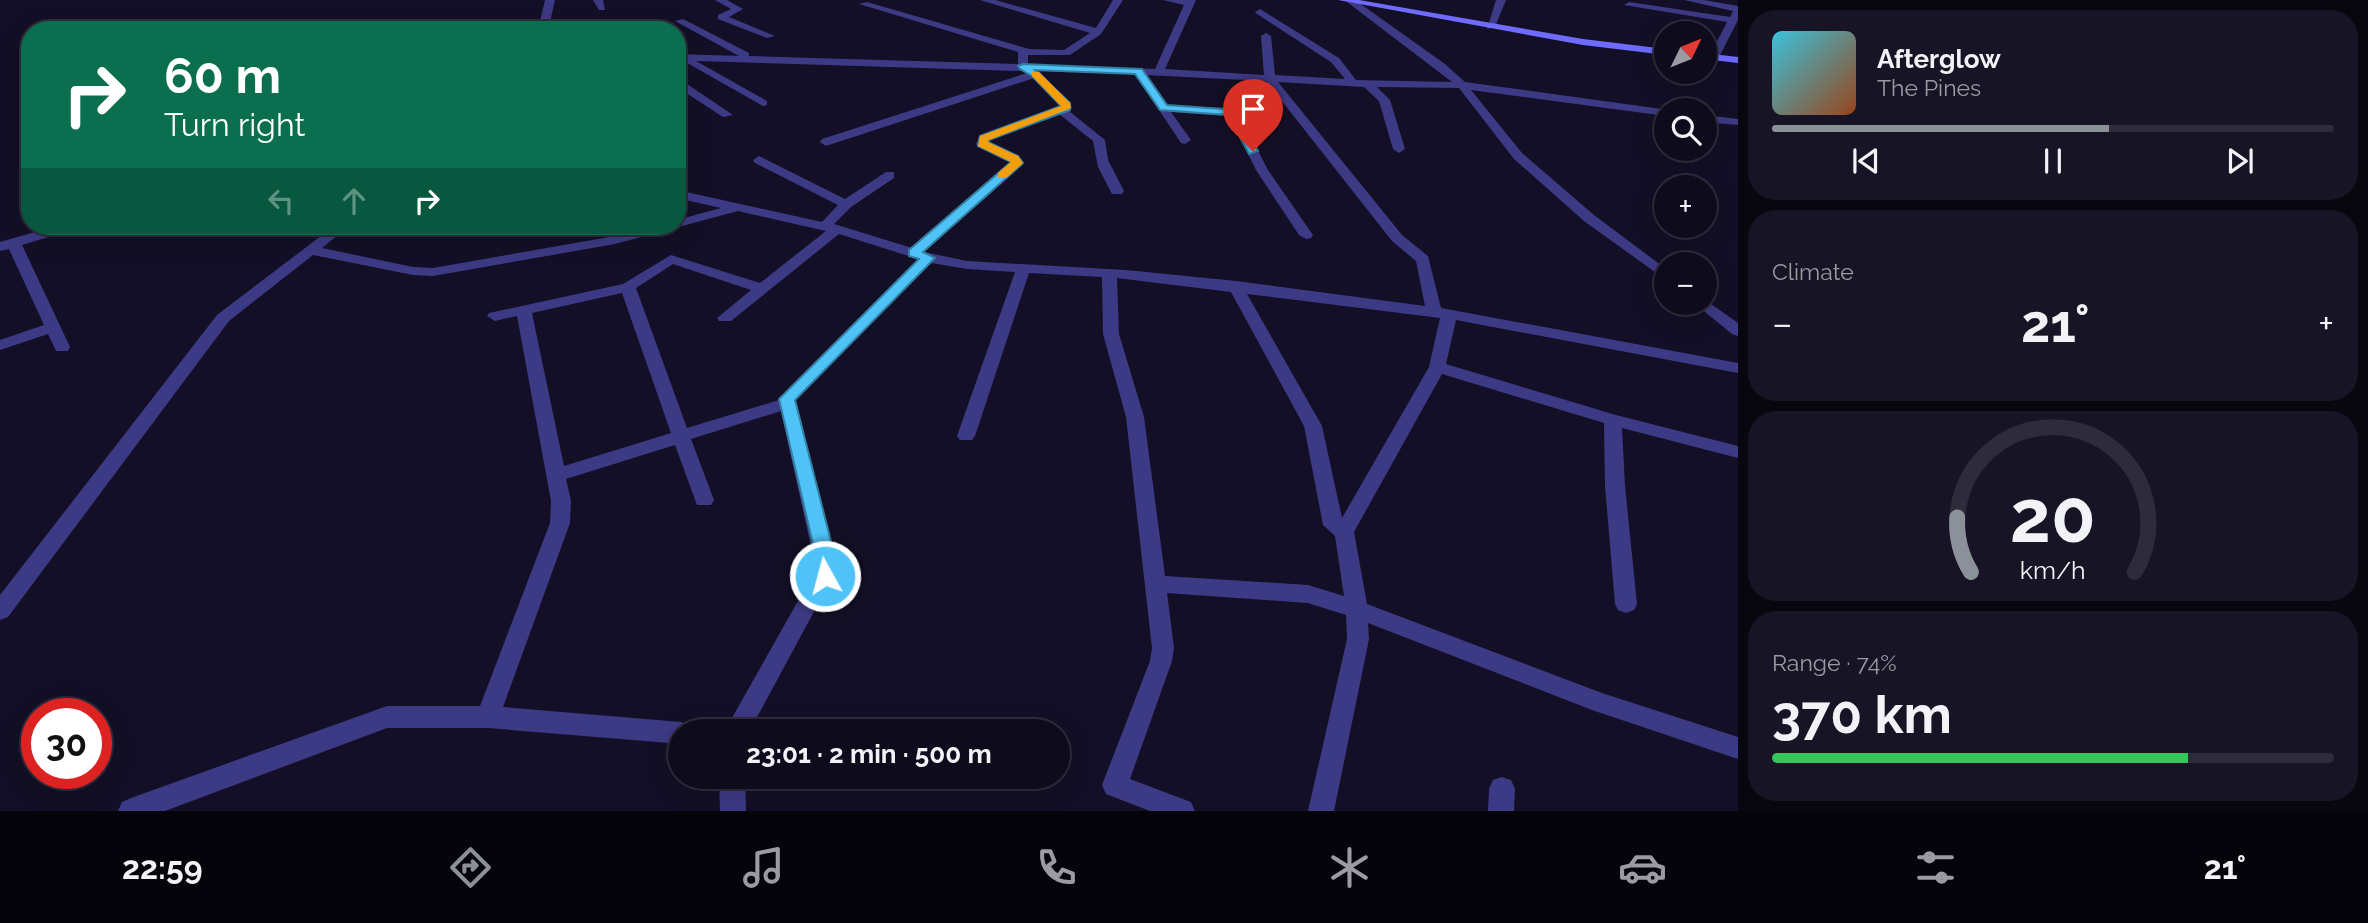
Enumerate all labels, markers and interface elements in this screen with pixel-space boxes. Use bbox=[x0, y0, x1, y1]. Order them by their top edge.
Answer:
north arrow bbox=[1654, 21, 1717, 84]
map controls bbox=[1654, 21, 1717, 315]
text: Afterglow bbox=[1877, 44, 2001, 74]
text: 60 m bbox=[164, 47, 281, 104]
icon: right bbox=[49, 49, 140, 140]
text: The Pines bbox=[1877, 74, 1981, 101]
pin bbox=[1223, 79, 1283, 151]
icon: arrive bbox=[1234, 90, 1272, 128]
button: search bbox=[1654, 98, 1717, 161]
text: Turn right bbox=[164, 106, 305, 143]
icon: previous bbox=[1847, 142, 1885, 180]
icon: pause bbox=[2034, 142, 2072, 180]
icon: next bbox=[2221, 142, 2259, 180]
button: + bbox=[1654, 175, 1717, 238]
icon: left bbox=[262, 182, 300, 220]
icon: ahead bbox=[335, 182, 373, 220]
icon: right bbox=[408, 182, 446, 220]
button: − bbox=[1654, 252, 1717, 315]
text: Climate bbox=[1772, 258, 1854, 285]
text: 21° bbox=[2021, 293, 2090, 354]
text: − bbox=[1772, 301, 1792, 346]
text: + bbox=[2318, 301, 2334, 346]
text: 20 bbox=[2010, 474, 2096, 559]
position arrow bbox=[788, 539, 862, 613]
text: km/h bbox=[2020, 554, 2086, 584]
text: Range · 74% bbox=[1772, 649, 1897, 676]
text: 370 km bbox=[1772, 684, 1952, 745]
speed limit sign: 30 bbox=[21, 698, 112, 789]
text: 23:01 · 2 min · 500 m bbox=[746, 739, 992, 769]
icon: directions bbox=[446, 843, 495, 892]
icon: music bbox=[739, 843, 788, 892]
icon: phone bbox=[1032, 843, 1081, 892]
icon: climate bbox=[1325, 843, 1374, 892]
icon: car bbox=[1618, 843, 1667, 892]
icon: filters bbox=[1911, 843, 1960, 892]
text: 22:59 bbox=[122, 849, 203, 886]
text: 21° bbox=[2204, 849, 2246, 886]

